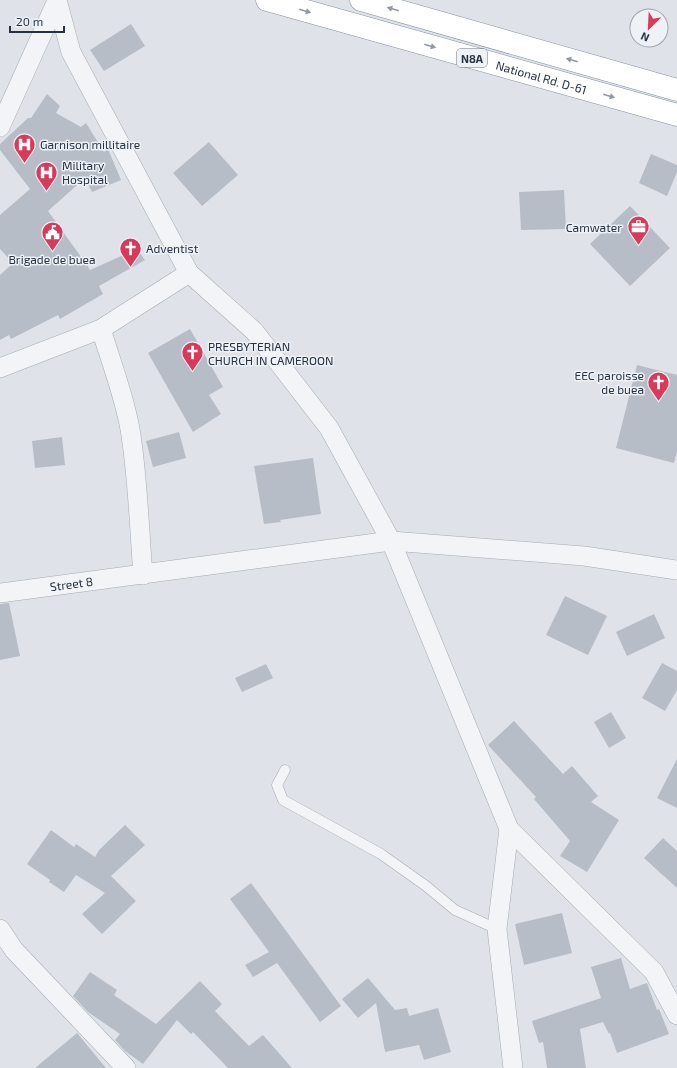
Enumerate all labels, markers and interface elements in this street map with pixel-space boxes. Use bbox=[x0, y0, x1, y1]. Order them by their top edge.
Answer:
one-way arrow bbox=[387, 6, 399, 12]
scale bar bbox=[10, 8, 64, 34]
one-way arrow bbox=[299, 8, 311, 14]
north arrow bbox=[629, 8, 669, 48]
text: 20 m bbox=[16, 14, 43, 28]
text: N bbox=[638, 30, 651, 45]
one-way arrow bbox=[424, 43, 436, 49]
road number: N8A bbox=[457, 49, 487, 67]
one-way arrow bbox=[566, 57, 578, 63]
street label: National Rd. D-61 bbox=[494, 58, 588, 96]
one-way arrow bbox=[603, 93, 615, 99]
hospital icon: Garnison millitaire bbox=[11, 131, 37, 164]
place label: Garnison millitaire bbox=[40, 137, 140, 151]
place label: Military Hospital bbox=[62, 158, 108, 186]
hospital icon: Military Hospital bbox=[33, 159, 59, 192]
office icon: Camwater bbox=[625, 214, 651, 247]
public building icon: Brigade de buea bbox=[39, 219, 65, 252]
place label: Camwater bbox=[566, 220, 622, 234]
church icon: Adventist bbox=[117, 235, 143, 268]
place label: Adventist bbox=[146, 241, 199, 255]
place label: Brigade de buea bbox=[8, 252, 96, 266]
place label: PRESBYTERIAN CHURCH IN CAMEROON bbox=[208, 339, 334, 367]
church icon: PRESBYTERIAN CHURCH IN CAMEROON bbox=[179, 340, 205, 373]
place label: EEC paroisse de buea bbox=[574, 368, 644, 396]
church icon: EEC paroisse de buea bbox=[646, 369, 672, 402]
street label: Street 8 bbox=[49, 574, 94, 593]

